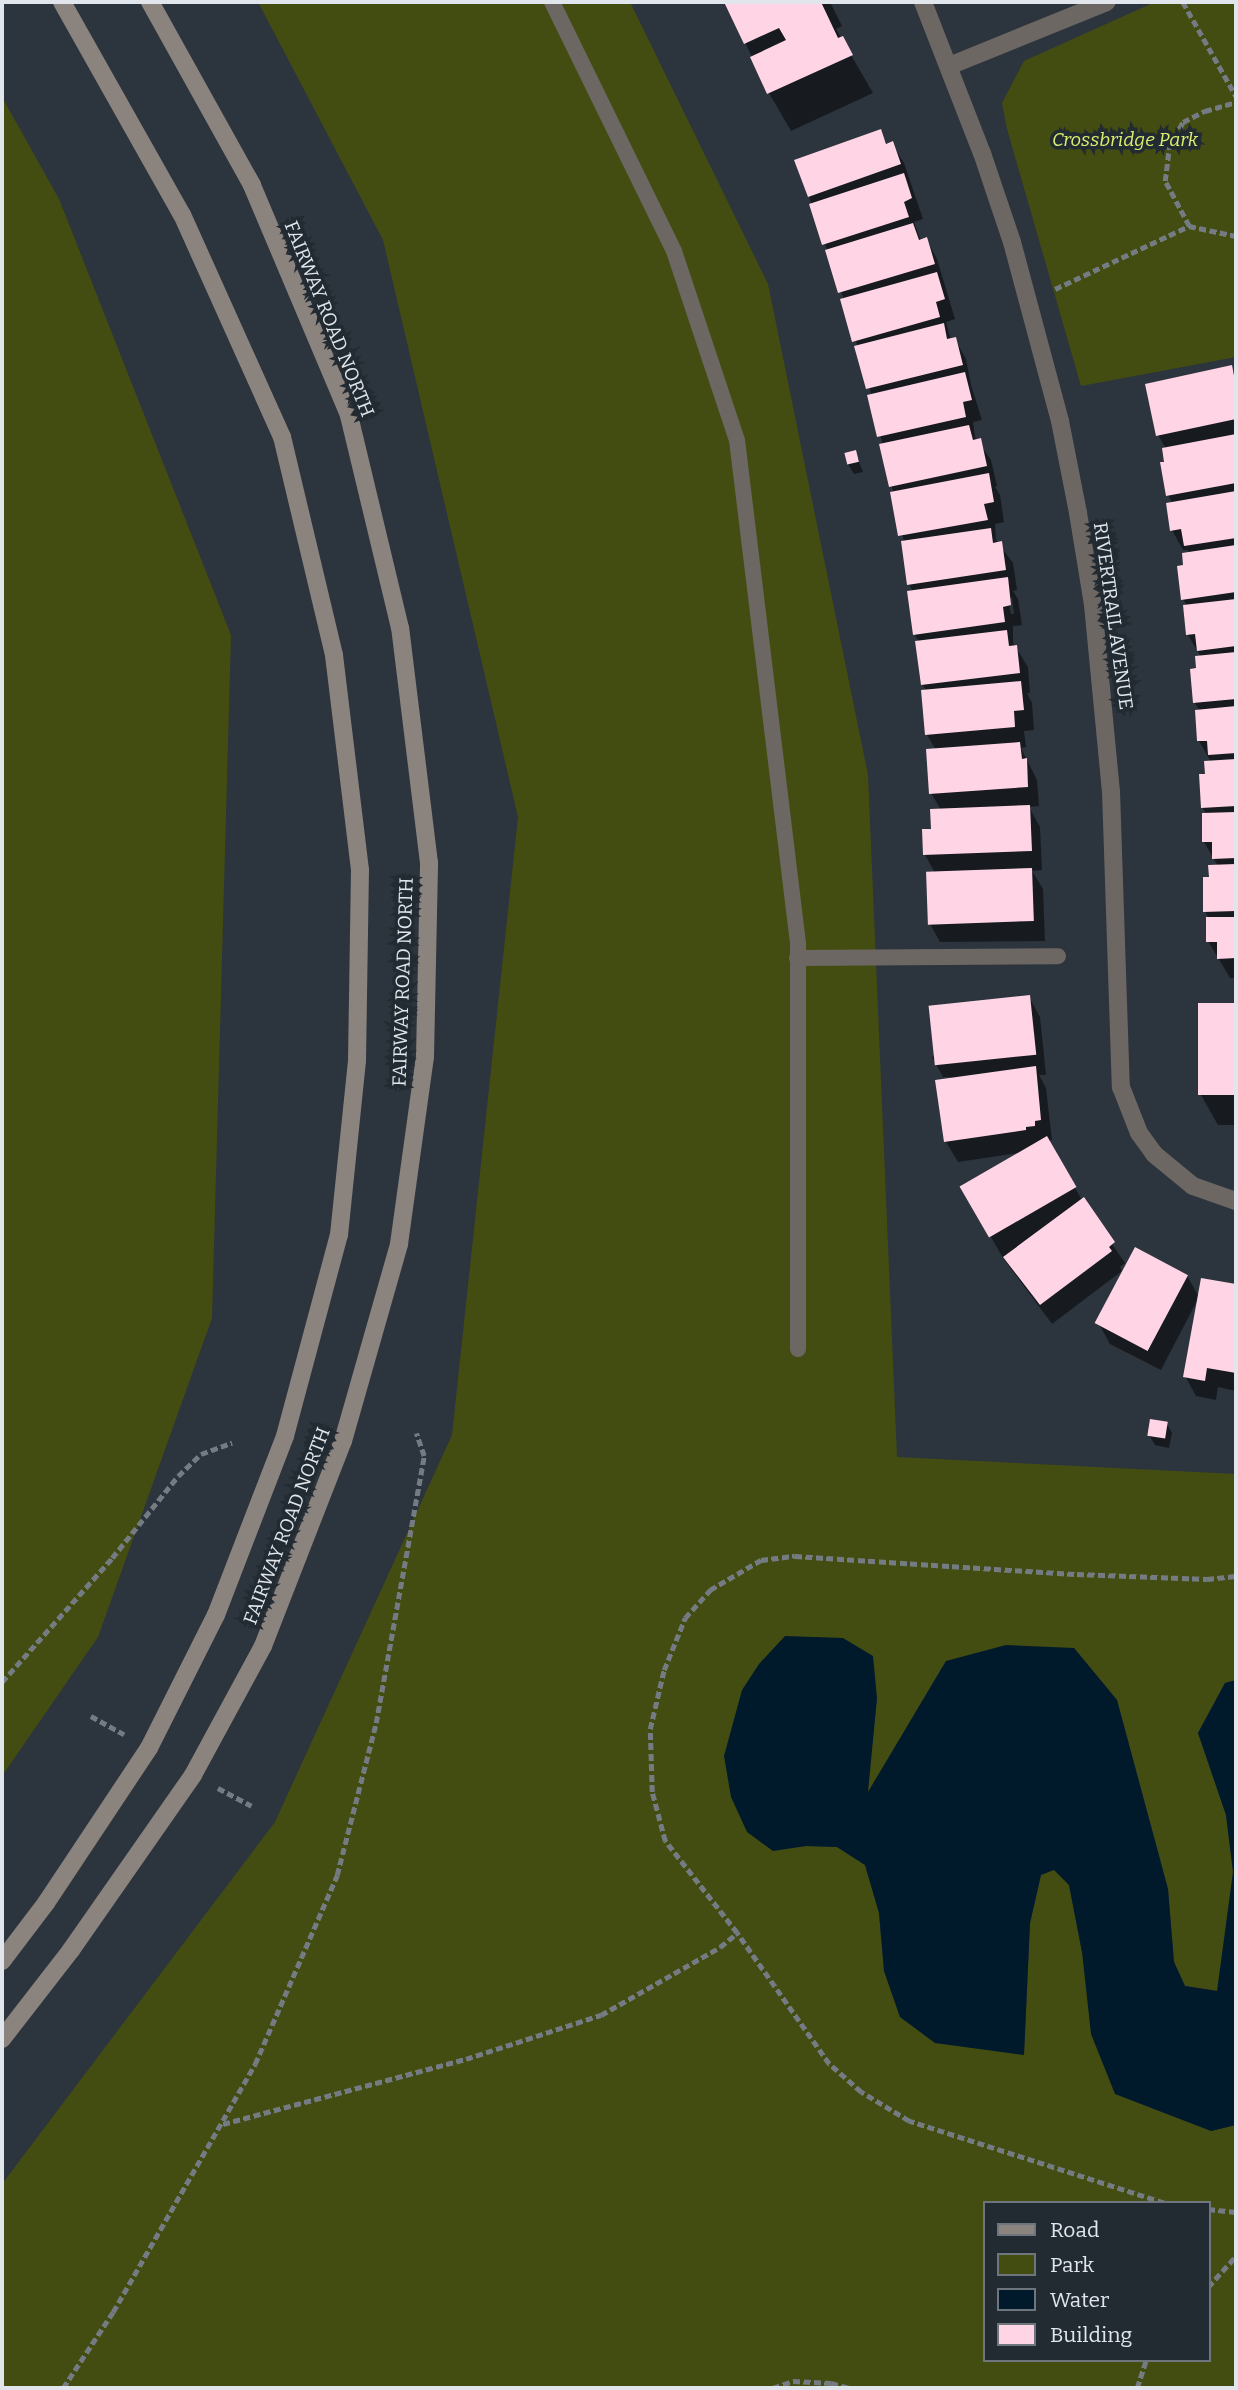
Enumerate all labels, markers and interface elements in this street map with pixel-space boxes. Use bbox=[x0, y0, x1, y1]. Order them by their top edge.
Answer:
park label: Crossbridge Park bbox=[1052, 129, 1198, 151]
street label: FAIRWAY ROAD NORTH bbox=[279, 218, 379, 420]
street label: RIVERTRAIL AVENUE bbox=[1089, 521, 1137, 711]
street label: FAIRWAY ROAD NORTH bbox=[388, 877, 418, 1087]
street label: FAIRWAY ROAD NORTH bbox=[239, 1424, 335, 1628]
legend bbox=[982, 2201, 1210, 2362]
text: Road bbox=[1050, 2217, 1099, 2243]
text: Park bbox=[1050, 2252, 1094, 2278]
text: Water bbox=[1050, 2287, 1109, 2313]
text: Building bbox=[1050, 2322, 1132, 2348]

